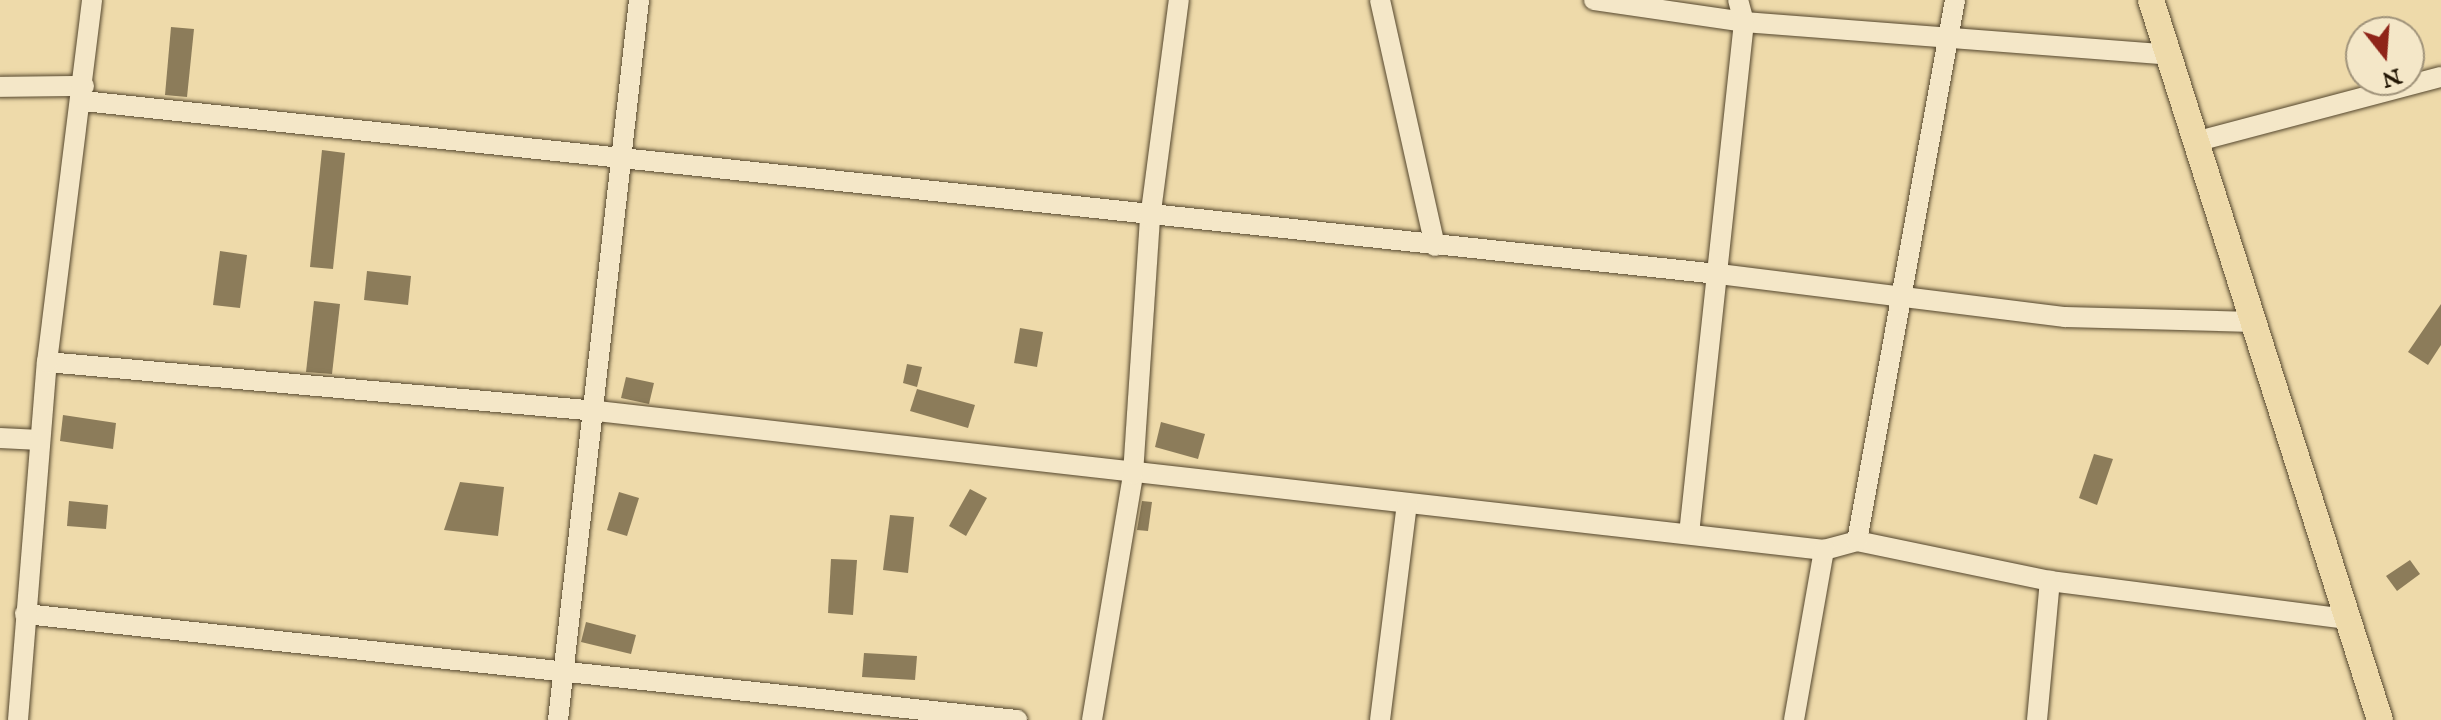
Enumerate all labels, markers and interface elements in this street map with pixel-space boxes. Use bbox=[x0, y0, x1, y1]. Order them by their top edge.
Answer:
north arrow bbox=[2345, 16, 2425, 96]
text: N bbox=[2378, 61, 2405, 93]

